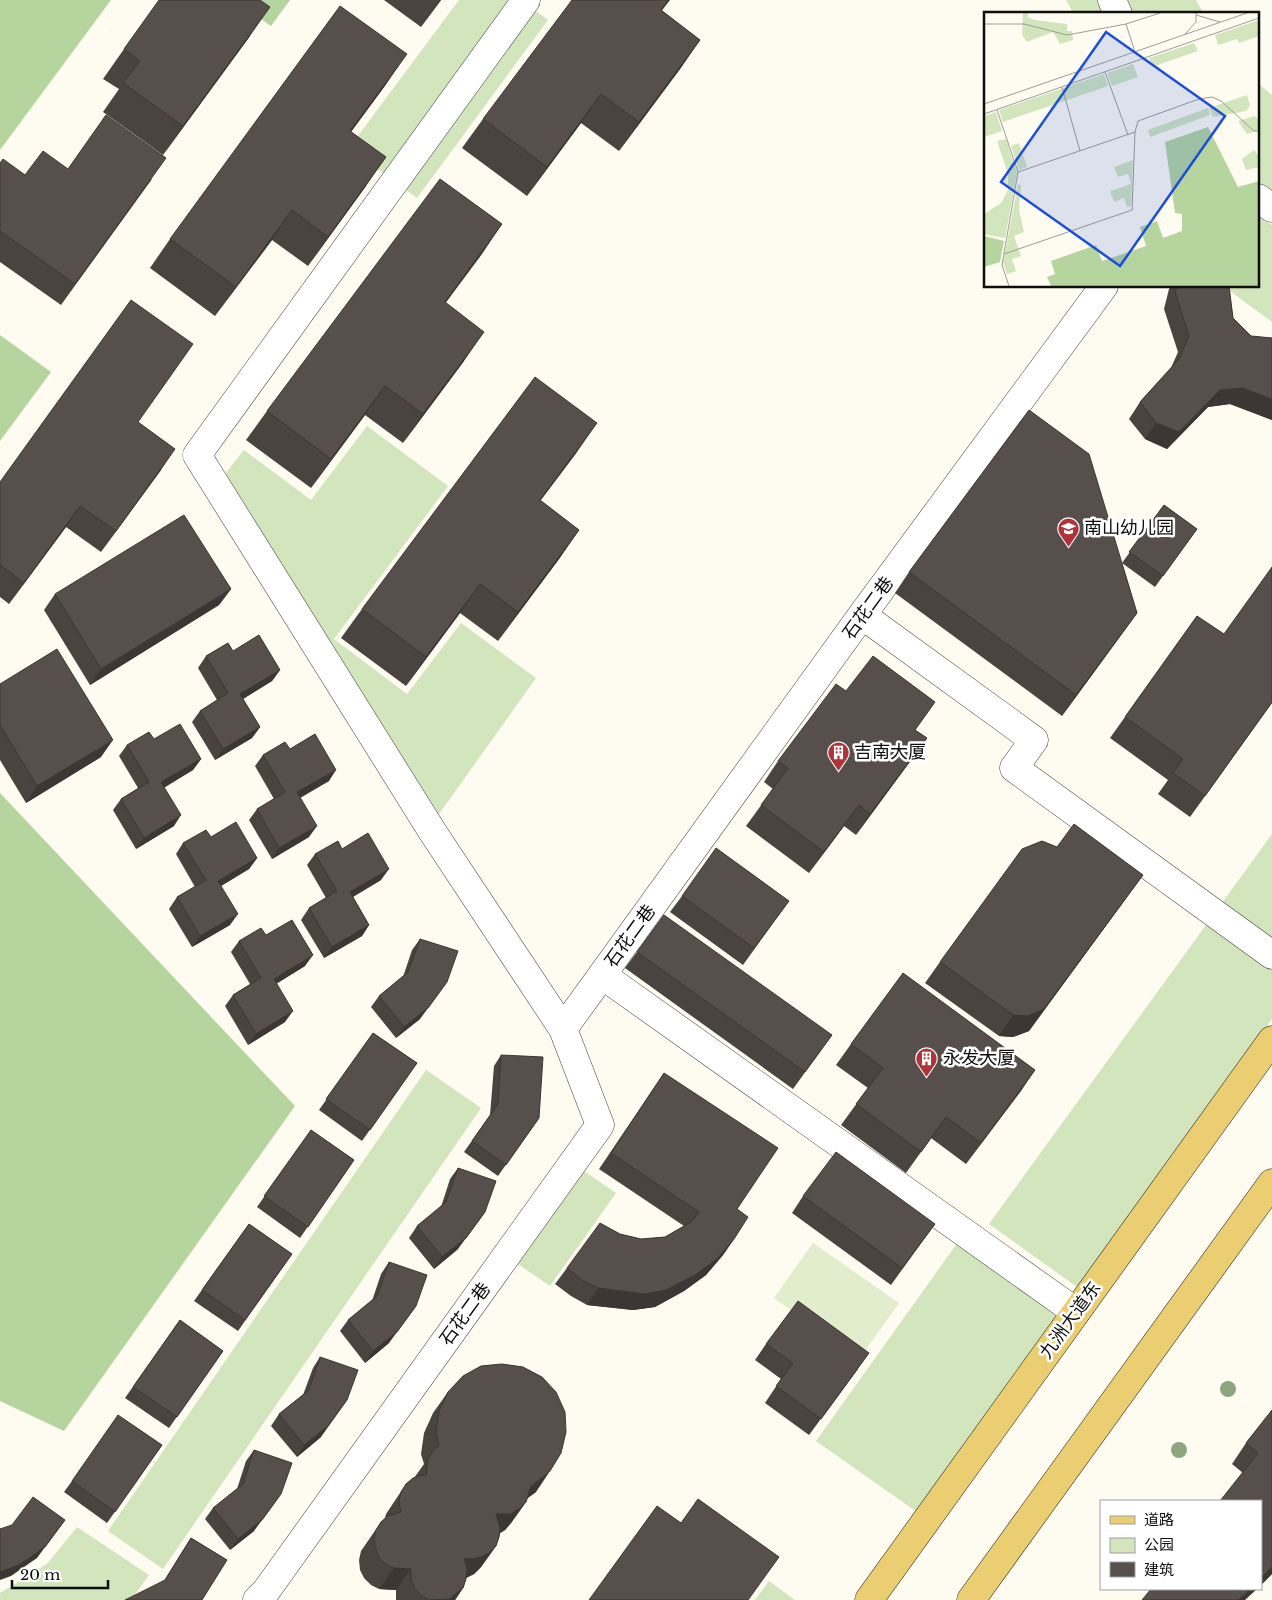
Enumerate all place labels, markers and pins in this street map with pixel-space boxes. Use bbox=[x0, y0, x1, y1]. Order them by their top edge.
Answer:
school or university icon: 南山幼儿园 bbox=[1056, 516, 1080, 547]
place label: 南山幼儿园 bbox=[1084, 517, 1174, 539]
building icon: 吉南大厦 bbox=[826, 740, 850, 771]
place label: 吉南大厦 bbox=[854, 741, 926, 763]
building icon: 永发大厦 bbox=[915, 1046, 939, 1077]
place label: 永发大厦 bbox=[943, 1047, 1015, 1069]

